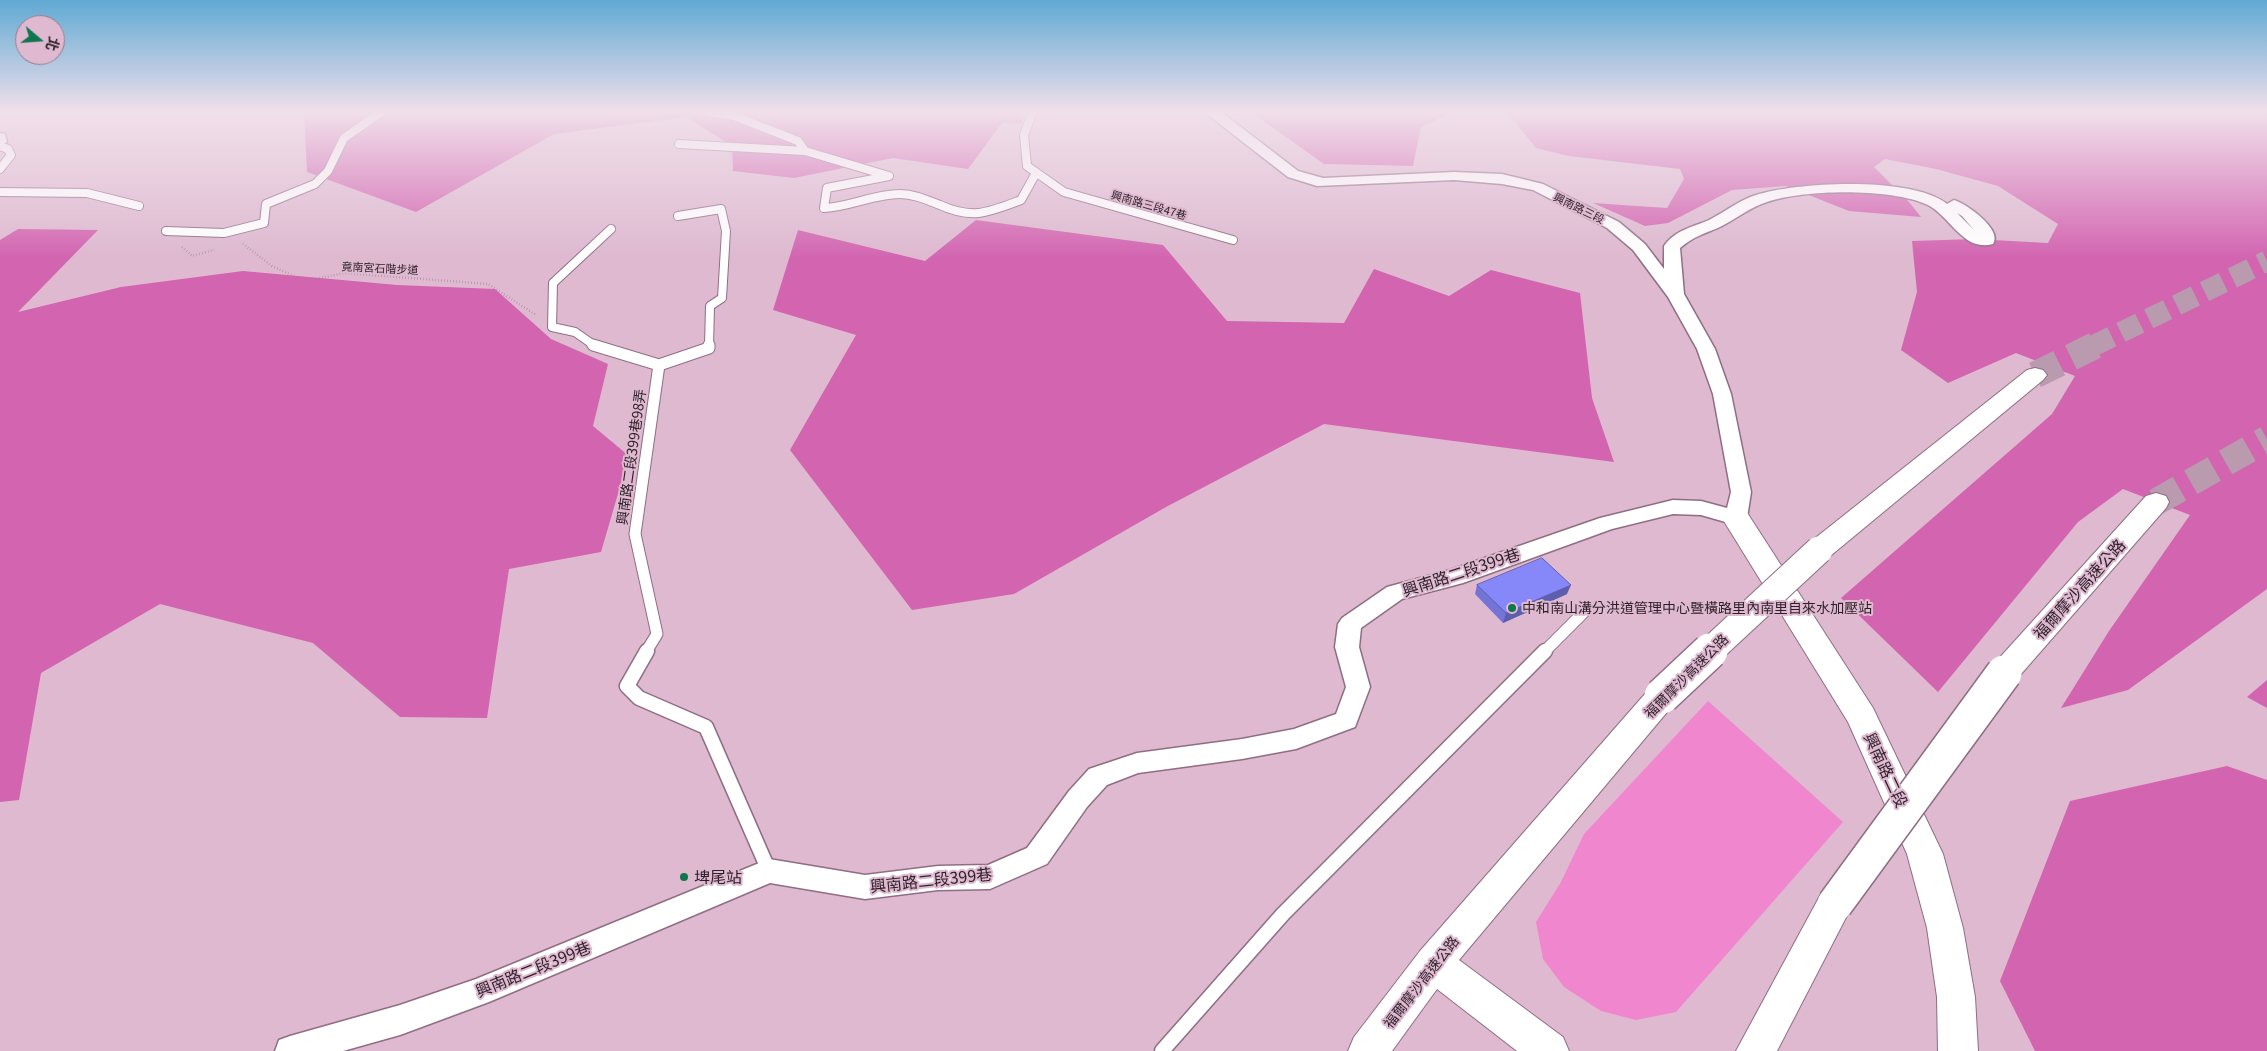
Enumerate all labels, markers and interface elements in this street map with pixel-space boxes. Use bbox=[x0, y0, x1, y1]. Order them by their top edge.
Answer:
north arrow bbox=[15, 15, 65, 65]
text: 北 bbox=[42, 35, 65, 54]
street label: 興南路三段47巷 bbox=[1110, 188, 1188, 222]
street label: 興南路三段 bbox=[1551, 190, 1607, 226]
street label: 竟南宮石階步道 bbox=[341, 259, 419, 277]
street label: 興南路二段399巷98弄 bbox=[613, 388, 649, 526]
street label: 福爾摩沙高速公路 bbox=[2029, 535, 2129, 643]
street label: 興南路二段399巷 bbox=[1400, 544, 1522, 600]
place label: 中和南山溝分洪道管理中心暨橫路里內南里自來水加壓站 bbox=[1522, 600, 1872, 616]
marker: 中和南山溝分洪道管理中心暨橫路里內南里自來水加壓站 bbox=[1506, 602, 1518, 614]
street label: 福爾摩沙高速公路 bbox=[1640, 630, 1732, 722]
street label: 興南路二段 bbox=[1860, 730, 1912, 810]
street label: 興南路二段399巷 bbox=[869, 864, 993, 896]
place label: 埤尾站 bbox=[694, 867, 742, 887]
marker: 埤尾站 bbox=[678, 871, 690, 883]
street label: 福爾摩沙高速公路 bbox=[1380, 933, 1462, 1031]
street label: 興南路二段399巷 bbox=[473, 937, 593, 1001]

